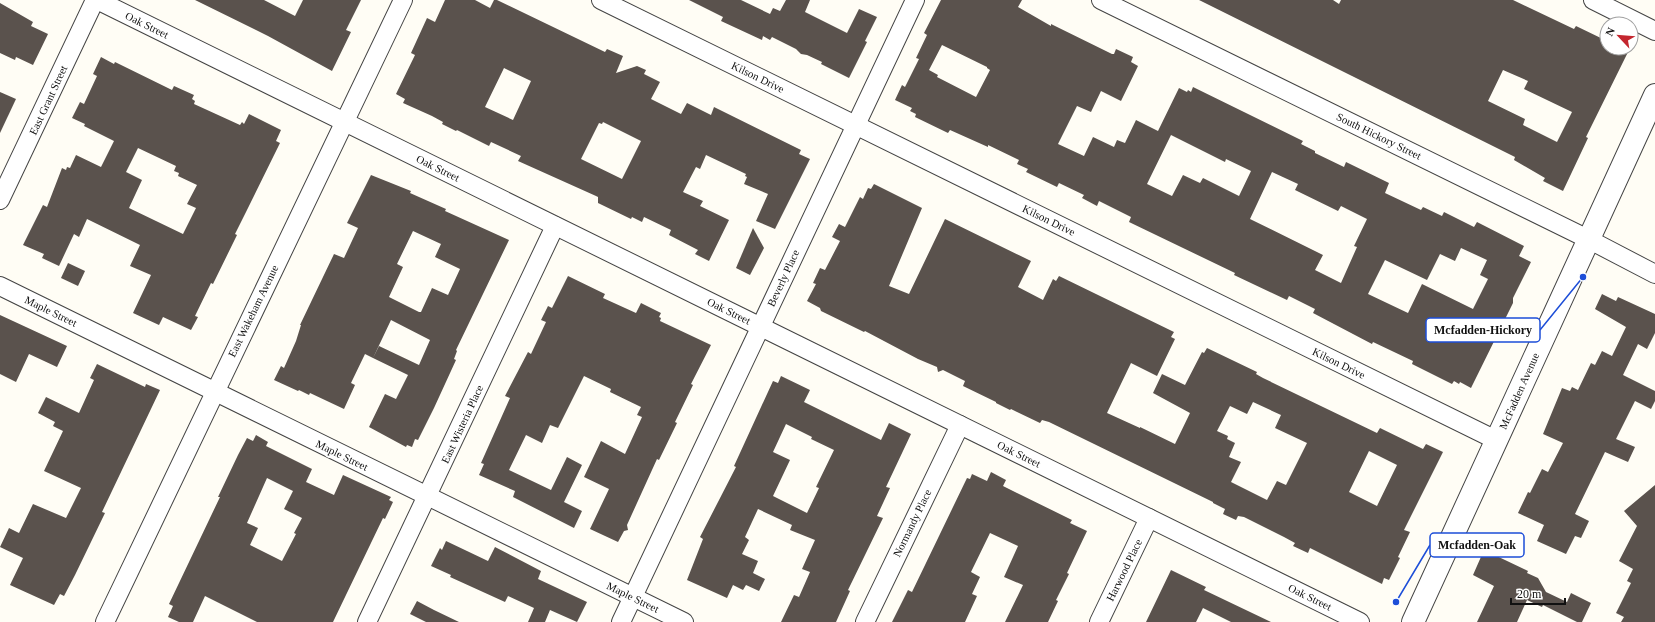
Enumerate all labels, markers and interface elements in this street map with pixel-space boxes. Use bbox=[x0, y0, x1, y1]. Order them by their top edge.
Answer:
street label: Oak Street bbox=[123, 9, 171, 41]
north arrow bbox=[1599, 16, 1639, 56]
text: N bbox=[1603, 25, 1617, 38]
street label: Kilson Drive bbox=[730, 59, 786, 95]
street label: East Grant Street bbox=[27, 63, 69, 137]
street label: South Hickory Street bbox=[1335, 110, 1423, 162]
street label: Oak Street bbox=[414, 152, 462, 184]
street label: Kilson Drive bbox=[1021, 202, 1077, 238]
street label: Beverly Place bbox=[765, 248, 801, 308]
street label: East Wakeham Avenue bbox=[226, 263, 281, 359]
street label: Maple Street bbox=[23, 293, 79, 329]
street label: Oak Street bbox=[705, 295, 753, 327]
callout: Mcfadden-Hickory bbox=[1426, 318, 1540, 342]
text: Mcfadden-Hickory bbox=[1434, 323, 1532, 337]
street label: Kilson Drive bbox=[1311, 345, 1367, 381]
street label: McFadden Avenue bbox=[1497, 351, 1541, 431]
street label: East Wisteria Place bbox=[439, 383, 485, 465]
street label: Maple Street bbox=[314, 437, 370, 473]
street label: Oak Street bbox=[995, 438, 1043, 470]
street label: Normandy Place bbox=[890, 487, 934, 559]
callout: Mcfadden-Oak bbox=[1430, 533, 1524, 557]
street label: Harwood Place bbox=[1104, 537, 1144, 603]
text: Mcfadden-Oak bbox=[1438, 538, 1516, 552]
street label: Maple Street bbox=[605, 579, 661, 615]
scale bar bbox=[1511, 580, 1565, 606]
street label: Oak Street bbox=[1286, 581, 1334, 613]
text: 20 m bbox=[1517, 587, 1542, 601]

